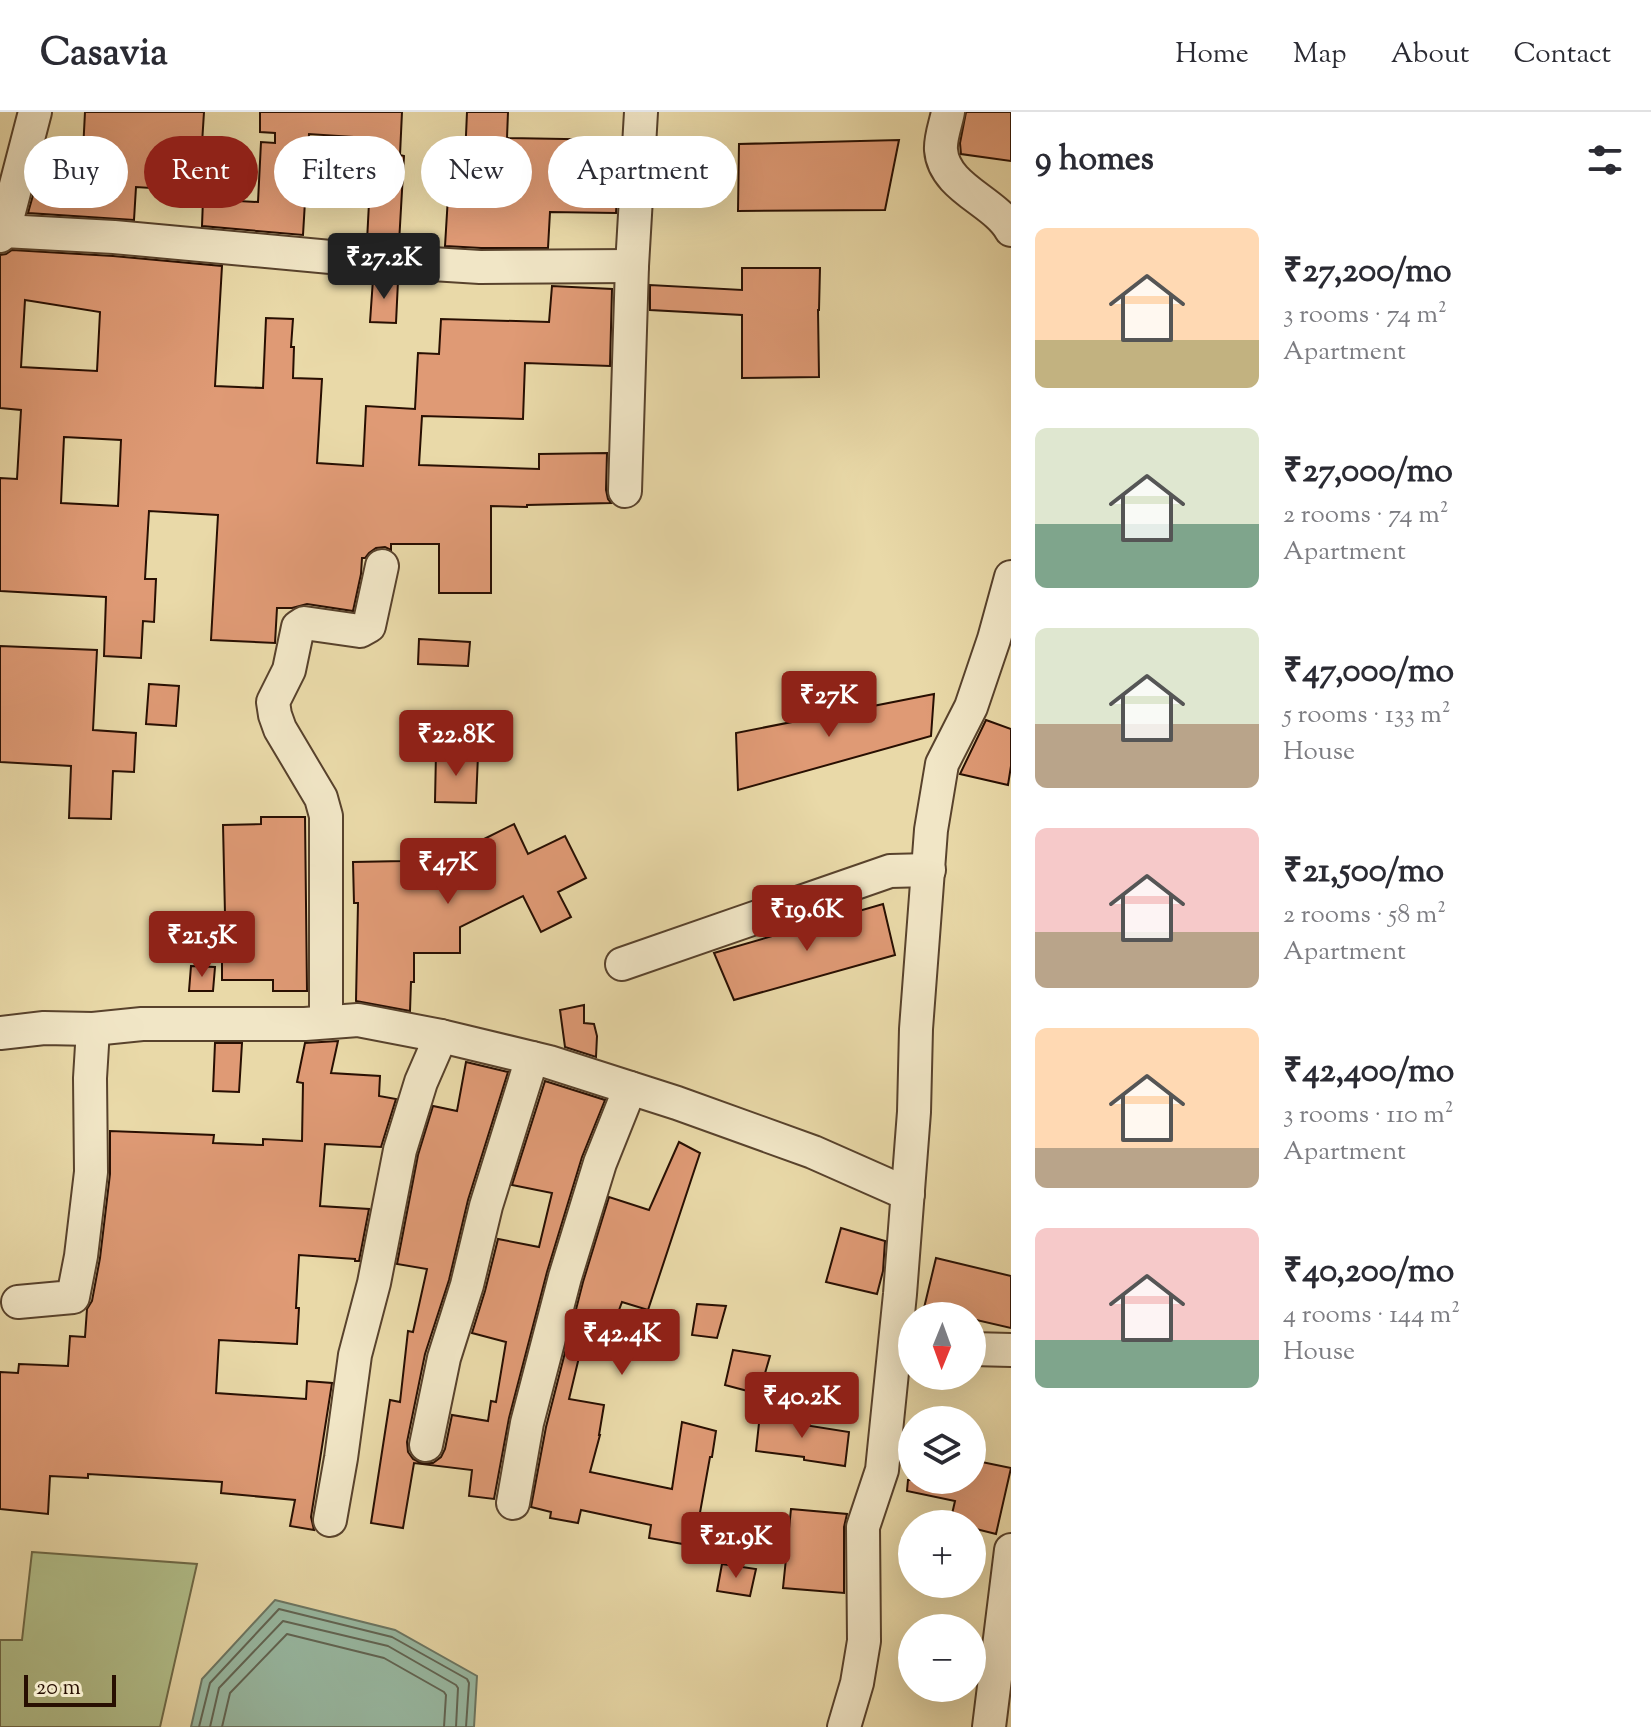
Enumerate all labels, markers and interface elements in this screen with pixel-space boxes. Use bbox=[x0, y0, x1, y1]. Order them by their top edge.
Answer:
text: Casavia bbox=[40, 28, 168, 82]
text: Home bbox=[1175, 35, 1249, 75]
text: Map bbox=[1293, 35, 1347, 75]
text: About bbox=[1391, 35, 1469, 75]
text: Contact bbox=[1513, 35, 1611, 75]
chip: Buy bbox=[24, 136, 128, 208]
chip: Rent bbox=[144, 136, 258, 208]
chip: Filters bbox=[274, 136, 405, 208]
chip: New bbox=[421, 136, 532, 208]
chip: Apartment bbox=[548, 136, 737, 208]
text: 9 homes bbox=[1035, 136, 1154, 185]
icon: filters bbox=[1583, 138, 1627, 182]
pin: ₹27.2K bbox=[319, 233, 449, 301]
text: ₹27.2K bbox=[346, 240, 422, 277]
text: ₹27,200/mo bbox=[1283, 248, 1452, 297]
icon: home bbox=[1099, 260, 1195, 356]
text: 3 rooms · 74 m² bbox=[1283, 297, 1447, 334]
text: Apartment bbox=[1283, 334, 1406, 371]
text: ₹27,000/mo bbox=[1283, 448, 1453, 497]
icon: home bbox=[1099, 460, 1195, 556]
text: 2 rooms · 74 m² bbox=[1283, 497, 1448, 534]
text: Apartment bbox=[1283, 534, 1406, 571]
text: ₹47,000/mo bbox=[1283, 648, 1454, 697]
icon: home bbox=[1099, 660, 1195, 756]
pin: ₹27K bbox=[782, 671, 876, 739]
text: ₹27K bbox=[800, 678, 858, 715]
text: 5 rooms · 133 m² bbox=[1283, 697, 1451, 734]
pin: ₹22.8K bbox=[391, 710, 521, 778]
text: ₹22.8K bbox=[417, 717, 495, 754]
text: House bbox=[1283, 734, 1355, 771]
pin: ₹47K bbox=[401, 838, 495, 906]
text: ₹47K bbox=[418, 845, 478, 882]
text: ₹21,500/mo bbox=[1283, 848, 1444, 897]
icon: home bbox=[1099, 860, 1195, 956]
pin: ₹19.6K bbox=[742, 885, 872, 953]
text: ₹19.6K bbox=[770, 892, 844, 929]
text: 2 rooms · 58 m² bbox=[1283, 897, 1446, 934]
pin: ₹21.5K bbox=[137, 911, 267, 979]
text: ₹21.5K bbox=[167, 918, 237, 955]
text: Apartment bbox=[1283, 934, 1406, 971]
text: ₹42,400/mo bbox=[1283, 1048, 1454, 1097]
icon: home bbox=[1099, 1060, 1195, 1156]
text: 3 rooms · 110 m² bbox=[1283, 1097, 1454, 1134]
text: Apartment bbox=[1283, 1134, 1406, 1171]
text: ₹40,200/mo bbox=[1283, 1248, 1454, 1297]
icon: home bbox=[1099, 1260, 1195, 1356]
text: 4 rooms · 144 m² bbox=[1283, 1297, 1460, 1334]
north arrow bbox=[898, 1302, 986, 1390]
map controls bbox=[898, 1302, 986, 1702]
pin: ₹42.4K bbox=[557, 1309, 687, 1377]
text: ₹42.4K bbox=[583, 1316, 661, 1353]
text: House bbox=[1283, 1334, 1355, 1371]
pin: ₹40.2K bbox=[737, 1372, 867, 1440]
text: ₹40.2K bbox=[763, 1379, 841, 1416]
button: layers bbox=[898, 1406, 986, 1494]
button: + bbox=[898, 1510, 986, 1598]
pin: ₹21.9K bbox=[671, 1512, 801, 1580]
text: ₹21.9K bbox=[699, 1519, 773, 1556]
button: − bbox=[898, 1614, 986, 1702]
scale bar bbox=[24, 1671, 116, 1707]
text: 20 m bbox=[36, 1673, 81, 1705]

